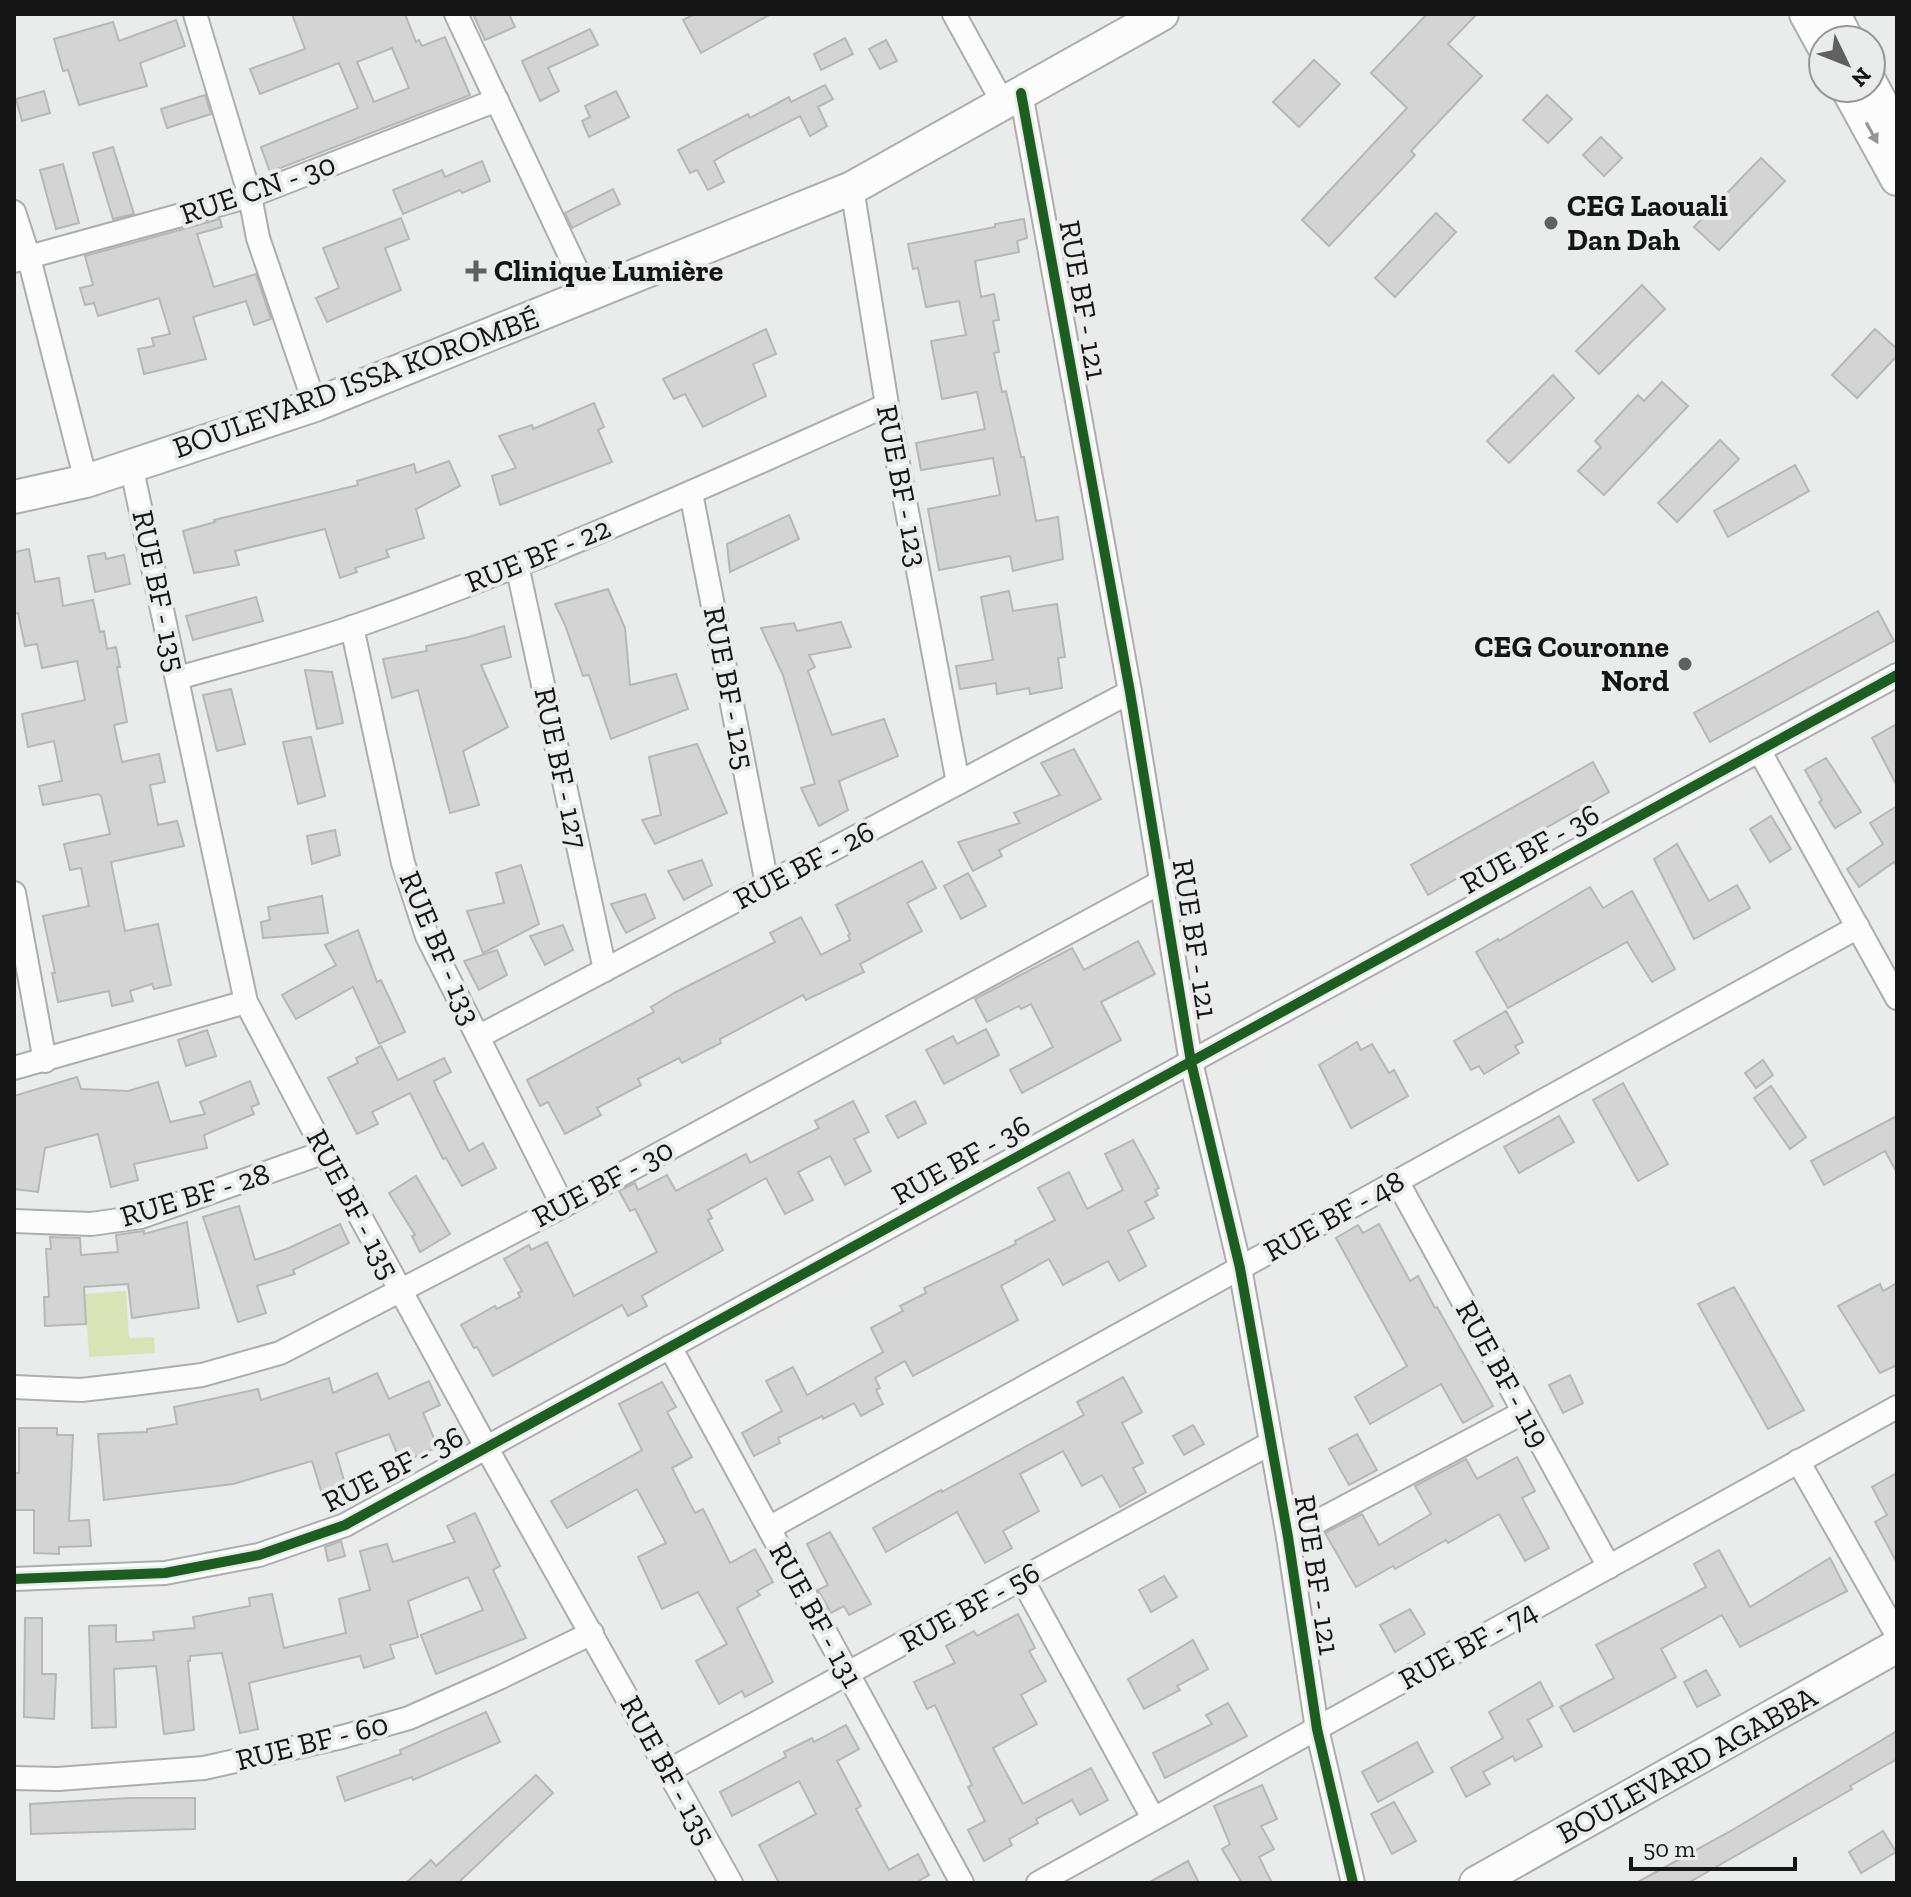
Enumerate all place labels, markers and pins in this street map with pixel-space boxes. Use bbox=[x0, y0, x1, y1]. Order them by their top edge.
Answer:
place label: CEG Laouali Dan Dah bbox=[1567, 188, 1728, 258]
marker: CEG Laouali Dan Dah bbox=[1542, 214, 1560, 232]
place label: Clinique Lumière bbox=[494, 253, 723, 289]
marker: Clinique Lumière bbox=[465, 260, 487, 282]
place label: CEG Couronne Nord bbox=[1474, 629, 1669, 699]
marker: CEG Couronne Nord bbox=[1676, 655, 1694, 673]

